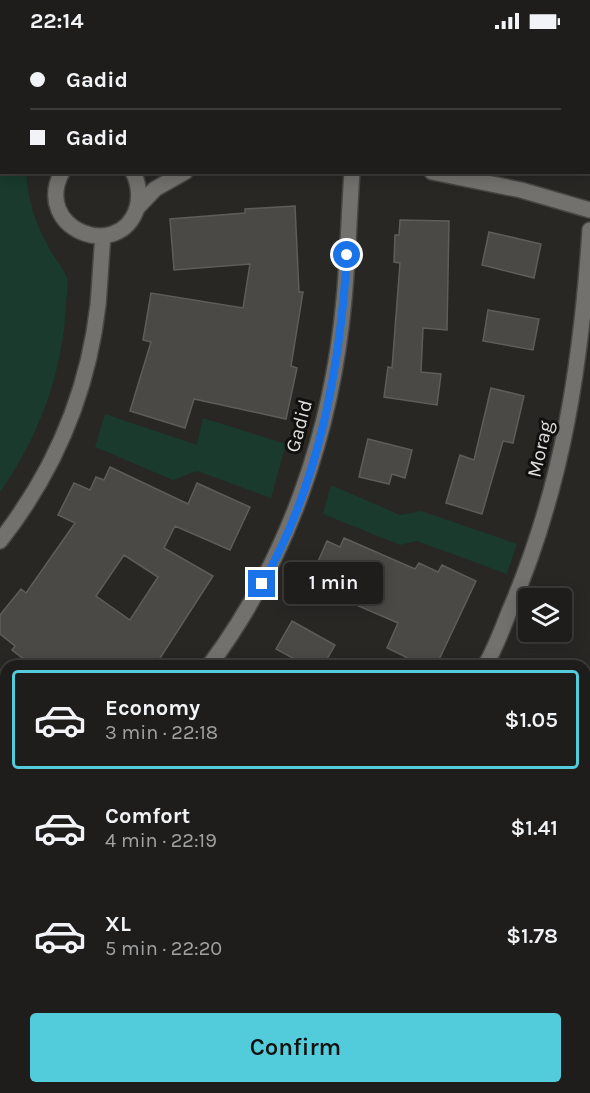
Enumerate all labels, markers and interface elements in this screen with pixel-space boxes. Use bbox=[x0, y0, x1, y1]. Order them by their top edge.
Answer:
text: 22:14 bbox=[30, 8, 83, 34]
text: Gadid bbox=[66, 67, 128, 93]
text: Gadid bbox=[66, 125, 128, 151]
route start bbox=[333, 241, 360, 268]
street label: Gadid bbox=[281, 397, 317, 455]
street label: Morag bbox=[522, 418, 558, 480]
callout: 1 min bbox=[283, 563, 382, 605]
route end bbox=[248, 570, 275, 597]
text: 1 min bbox=[309, 571, 358, 594]
map controls bbox=[518, 588, 572, 642]
button: layers bbox=[518, 588, 572, 642]
icon: car bbox=[33, 693, 87, 747]
text: Economy bbox=[105, 695, 200, 721]
text: $1.05 bbox=[505, 707, 558, 733]
text: 3 min · 22:18 bbox=[105, 721, 218, 744]
icon: car bbox=[33, 801, 87, 855]
text: Comfort bbox=[105, 803, 190, 829]
text: $1.41 bbox=[510, 815, 558, 841]
text: 4 min · 22:19 bbox=[105, 829, 217, 852]
icon: car bbox=[33, 909, 87, 963]
text: XL bbox=[105, 911, 131, 937]
text: $1.78 bbox=[506, 923, 558, 949]
text: 5 min · 22:20 bbox=[105, 937, 222, 960]
button: Confirm bbox=[30, 1013, 561, 1082]

